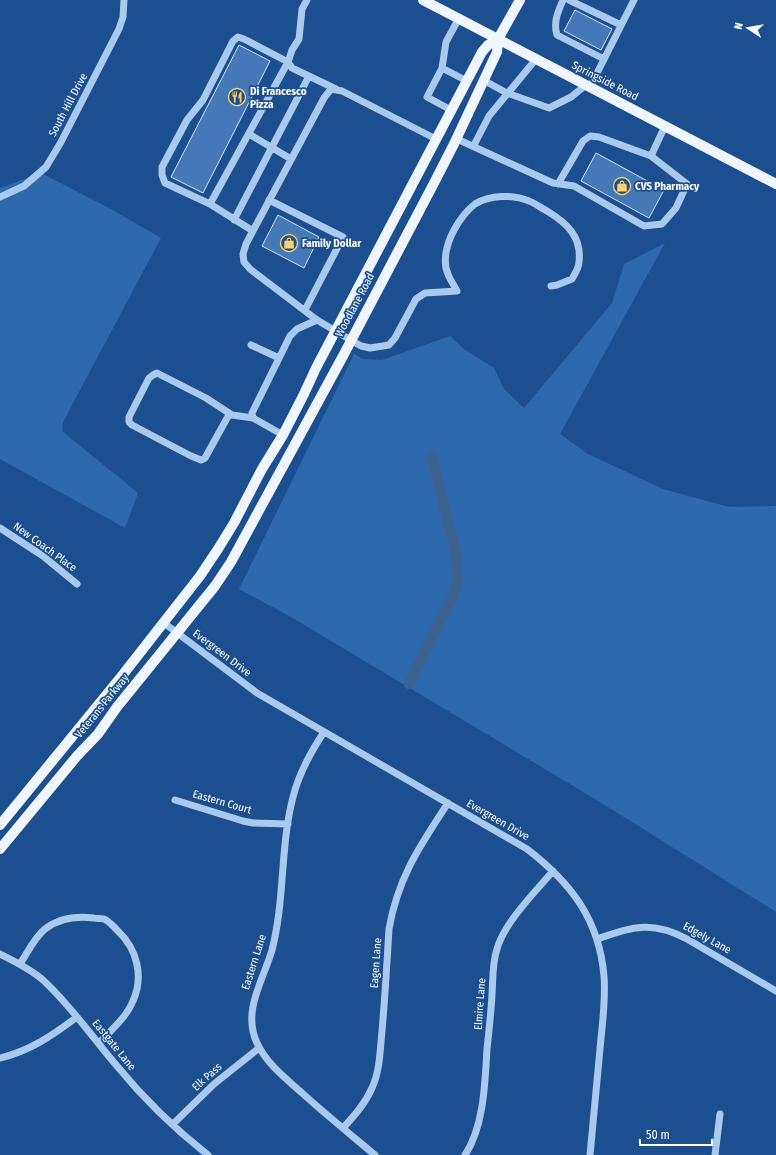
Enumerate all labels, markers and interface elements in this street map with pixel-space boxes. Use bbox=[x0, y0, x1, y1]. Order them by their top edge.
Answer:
north arrow bbox=[728, 8, 768, 48]
text: N bbox=[732, 21, 746, 31]
street label: Springside Road bbox=[570, 59, 640, 103]
street label: South Hill Drive bbox=[46, 71, 90, 139]
place label: Di Francesco Pizza bbox=[250, 85, 307, 111]
restaurant icon: Di Francesco Pizza bbox=[227, 87, 247, 107]
shop icon: CVS Pharmacy bbox=[612, 176, 632, 196]
place label: CVS Pharmacy bbox=[635, 180, 700, 193]
shop icon: Family Dollar bbox=[279, 233, 299, 253]
place label: Family Dollar bbox=[302, 237, 362, 250]
street label: Woodlane Road bbox=[333, 271, 377, 339]
street label: New Coach Place bbox=[11, 520, 79, 574]
street label: Evergreen Drive bbox=[190, 627, 254, 679]
street label: Veterans Parkway bbox=[72, 671, 132, 741]
street label: Eastern Court bbox=[191, 787, 253, 817]
street label: Evergreen Drive bbox=[464, 797, 532, 843]
street label: Edgely Lane bbox=[681, 919, 733, 957]
street label: Eastern Lane bbox=[239, 933, 269, 991]
street label: Eagen Lane bbox=[368, 937, 384, 989]
street label: Elmire Lane bbox=[472, 978, 488, 1030]
street label: Eastgate Lane bbox=[90, 1017, 138, 1073]
street label: Elk Pass bbox=[189, 1060, 225, 1094]
scale bar bbox=[640, 1121, 712, 1147]
text: 50 m bbox=[646, 1128, 670, 1142]

